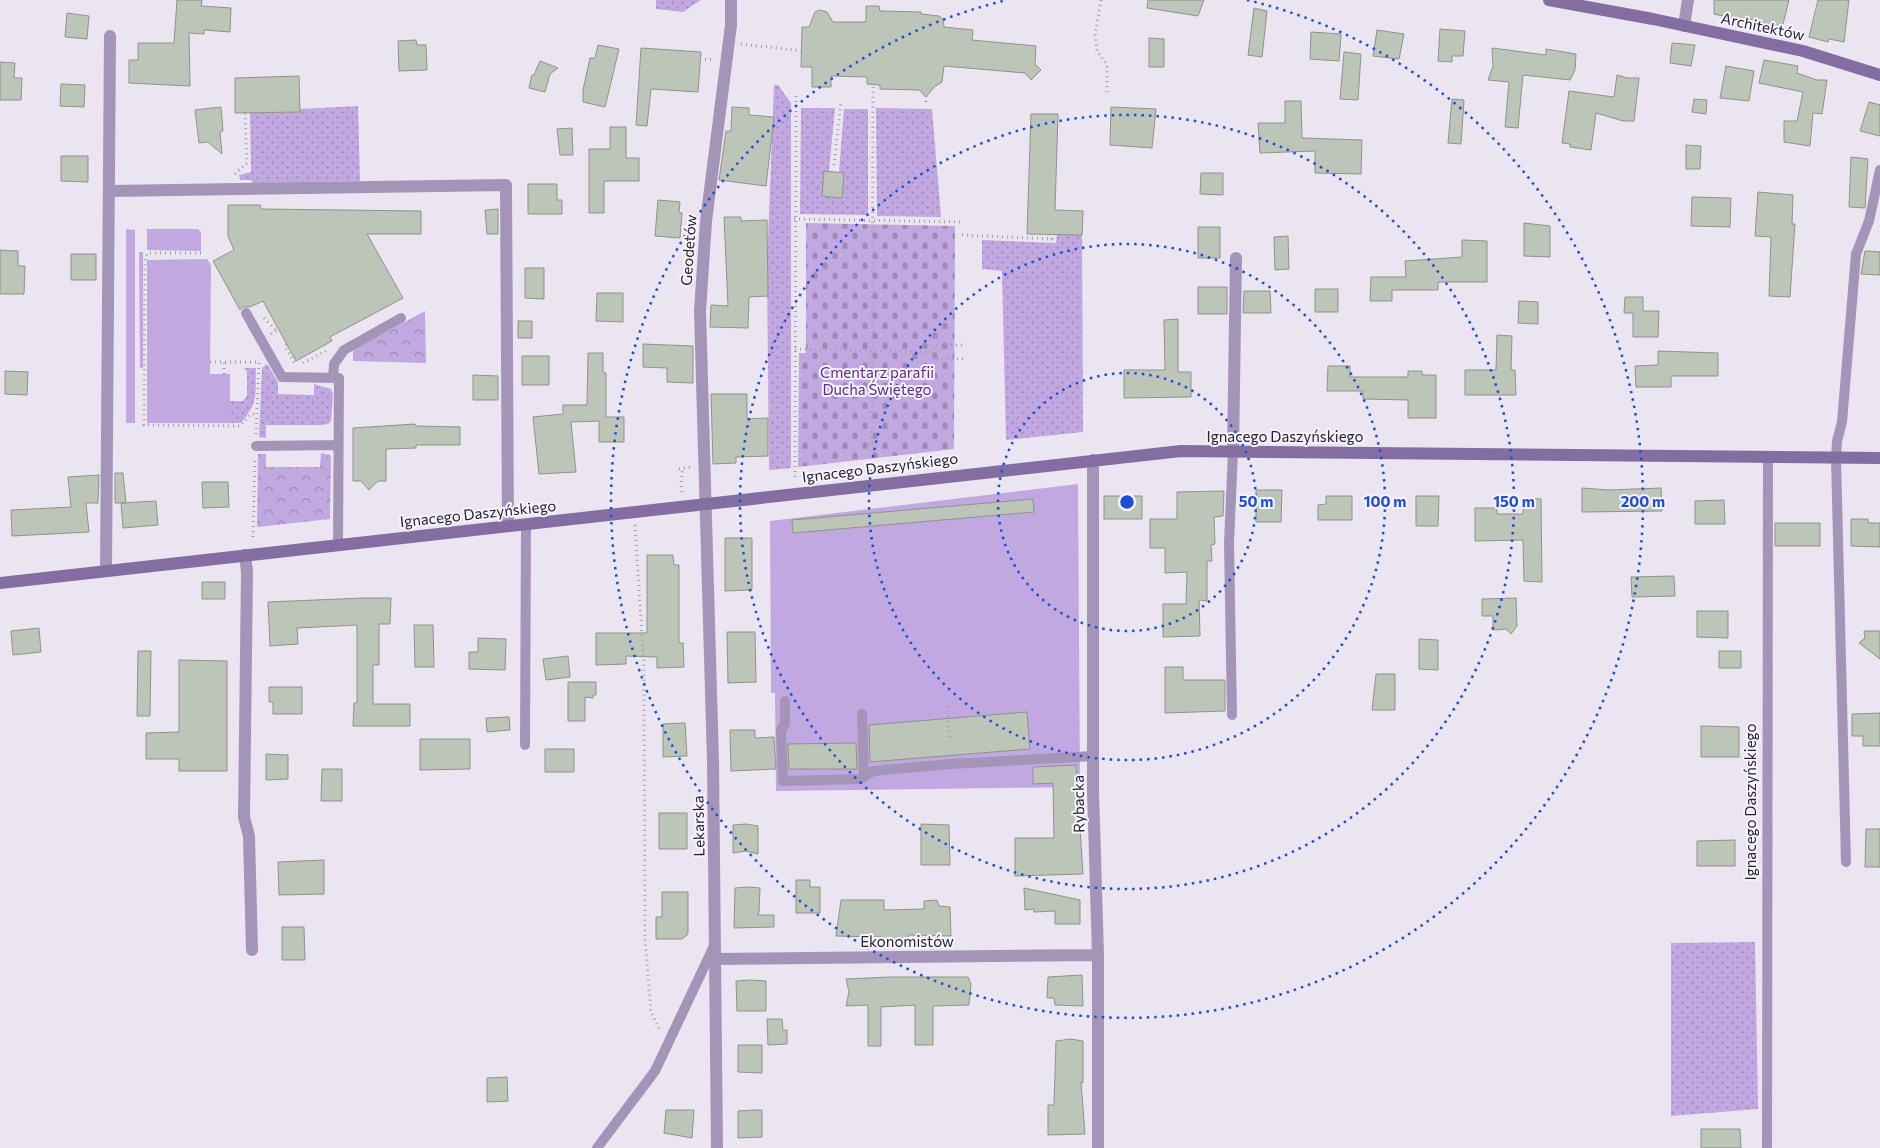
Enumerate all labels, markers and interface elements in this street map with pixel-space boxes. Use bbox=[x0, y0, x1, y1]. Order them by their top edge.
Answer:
street label: Architektów bbox=[1720, 8, 1806, 44]
street label: Geodetów bbox=[677, 214, 699, 286]
park label: Cmentarz parafii Ducha Świętego bbox=[820, 363, 934, 398]
street label: Ignacego Daszyńskiego bbox=[1206, 427, 1364, 445]
street label: Ignacego Daszyńskiego bbox=[801, 448, 959, 486]
text: 50 m bbox=[1239, 492, 1273, 510]
text: 100 m bbox=[1364, 492, 1406, 510]
text: 150 m bbox=[1493, 492, 1535, 510]
text: 200 m bbox=[1621, 492, 1665, 510]
centre of rings bbox=[1118, 493, 1136, 511]
street label: Ignacego Daszyńskiego bbox=[399, 496, 557, 530]
street label: Ignacego Daszyńskiego bbox=[1741, 723, 1759, 881]
street label: Rybacka bbox=[1068, 775, 1088, 833]
street label: Lekarska bbox=[688, 795, 708, 857]
street label: Ekonomistów bbox=[860, 932, 954, 950]

